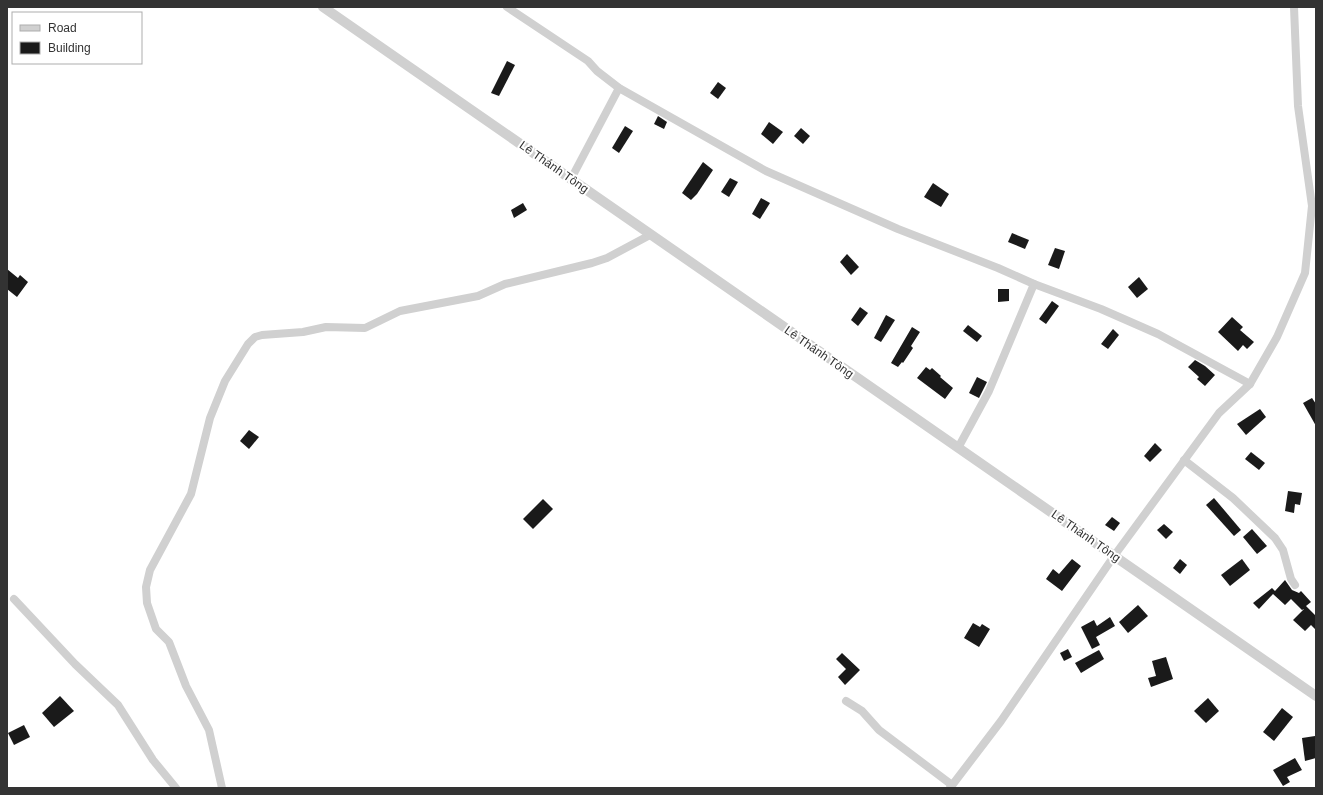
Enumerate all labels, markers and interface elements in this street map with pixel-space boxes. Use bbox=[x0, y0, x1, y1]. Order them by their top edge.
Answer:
legend bbox=[12, 12, 142, 64]
text: Road bbox=[48, 21, 77, 35]
text: Building bbox=[48, 41, 91, 55]
street label: Lê Thánh Tông bbox=[517, 138, 591, 196]
street label: Lê Thánh Tông bbox=[782, 323, 856, 381]
street label: Lê Thánh Tông bbox=[1049, 507, 1123, 565]

